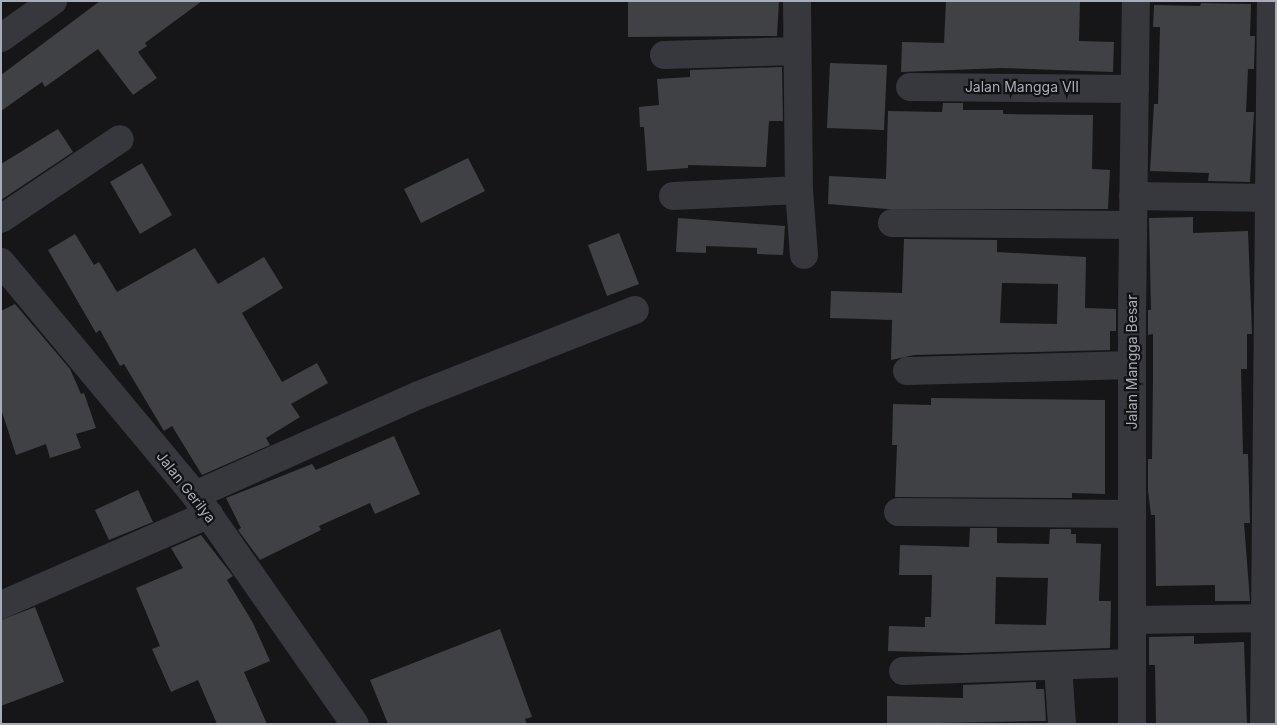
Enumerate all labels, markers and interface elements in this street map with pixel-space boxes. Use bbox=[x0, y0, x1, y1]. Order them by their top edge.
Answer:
street label: Jalan Mangga VII bbox=[965, 79, 1079, 95]
street label: Jalan Mangga Besar bbox=[1124, 295, 1140, 429]
street label: Jalan Gerilya bbox=[153, 448, 219, 526]

